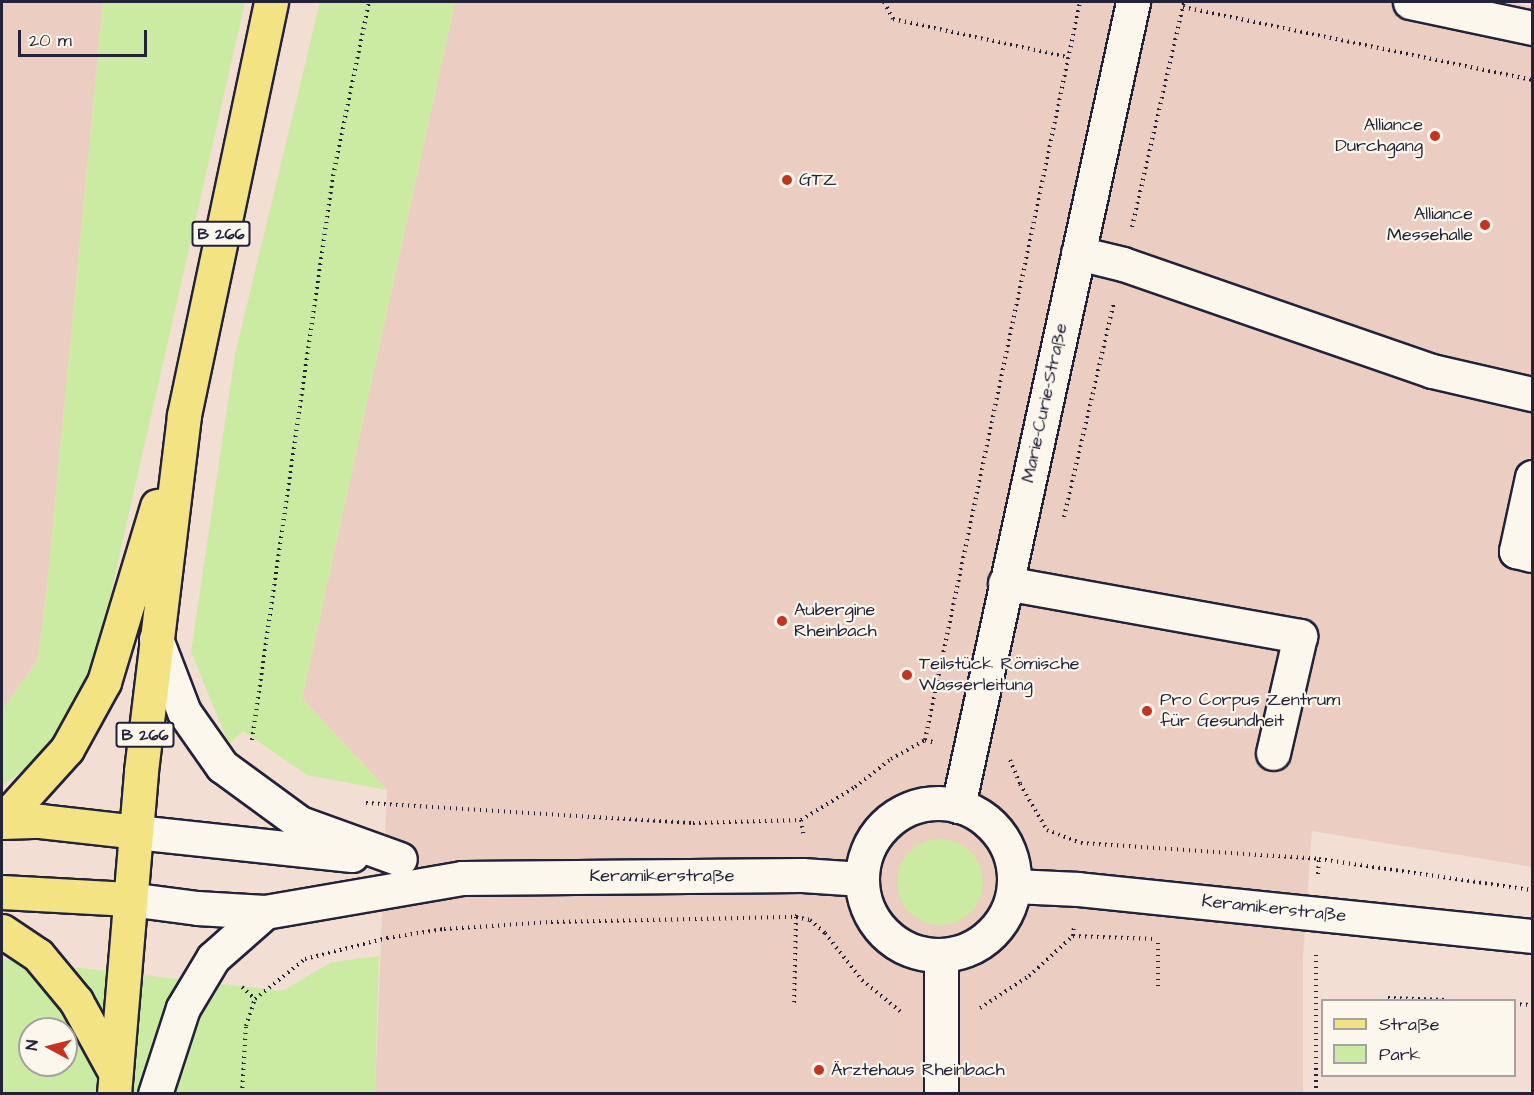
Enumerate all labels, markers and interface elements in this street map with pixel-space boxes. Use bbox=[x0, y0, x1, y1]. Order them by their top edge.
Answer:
scale bar bbox=[21, 18, 150, 56]
text: 20 m bbox=[29, 28, 72, 53]
place label: Alliance Durchgang bbox=[1335, 115, 1423, 158]
marker: Alliance Durchgang bbox=[1428, 129, 1442, 143]
place label: GTZ bbox=[799, 169, 837, 191]
marker: GTZ bbox=[780, 173, 794, 187]
place label: Alliance Messehalle bbox=[1387, 204, 1473, 246]
marker: Alliance Messehalle bbox=[1478, 218, 1492, 232]
road number: B 266 bbox=[191, 221, 251, 247]
street label: Marie-Curie-Straße bbox=[1018, 321, 1072, 485]
place label: Aubergine Rheinbach bbox=[794, 600, 877, 642]
marker: Aubergine Rheinbach bbox=[775, 614, 789, 628]
place label: Teilstück Römische Wasserleitung bbox=[919, 654, 1079, 696]
marker: Teilstück Römische Wasserleitung bbox=[900, 668, 914, 682]
place label: Pro Corpus Zentrum für Gesundheit bbox=[1160, 690, 1340, 732]
marker: Pro Corpus Zentrum für Gesundheit bbox=[1138, 702, 1156, 720]
road number: B 266 bbox=[115, 722, 175, 748]
street label: Keramikerstraße bbox=[589, 865, 735, 887]
street label: Keramikerstraße bbox=[1201, 891, 1347, 927]
legend bbox=[1321, 999, 1516, 1077]
text: Straße bbox=[1379, 1012, 1439, 1037]
north arrow bbox=[18, 1017, 78, 1077]
text: N bbox=[21, 1039, 44, 1051]
text: Park bbox=[1379, 1042, 1421, 1067]
place label: Ärztehaus Rheinbach bbox=[831, 1059, 1005, 1081]
marker: Ärztehaus Rheinbach bbox=[812, 1063, 826, 1077]

